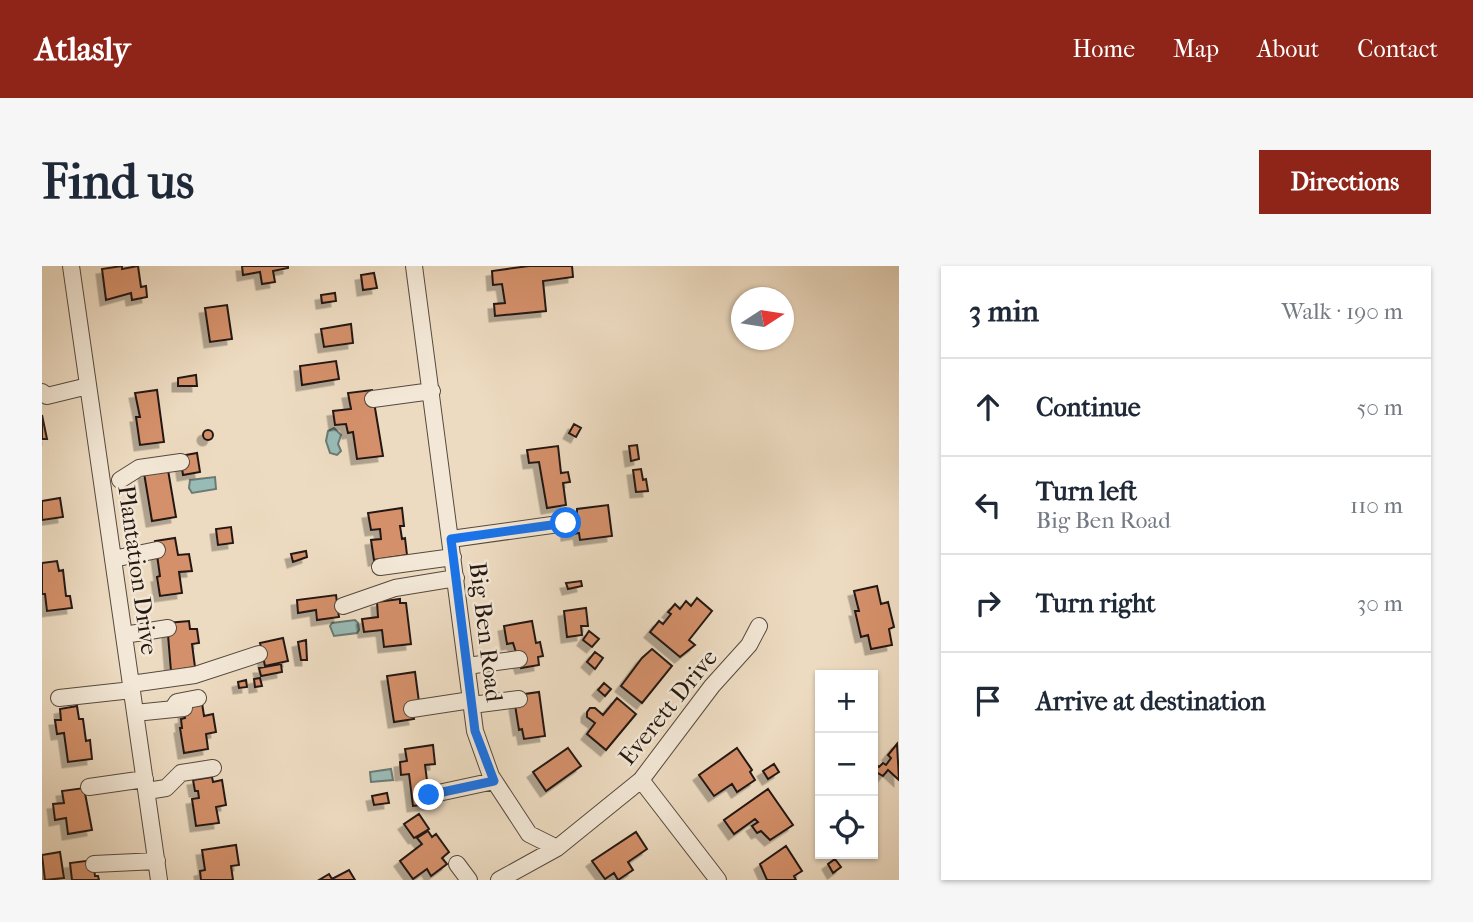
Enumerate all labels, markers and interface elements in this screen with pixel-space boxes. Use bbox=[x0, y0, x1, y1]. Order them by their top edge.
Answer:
text: Atlasly bbox=[35, 30, 130, 69]
text: Home bbox=[1073, 35, 1135, 63]
text: Map bbox=[1173, 35, 1219, 63]
text: About bbox=[1257, 35, 1319, 63]
text: Contact bbox=[1357, 35, 1438, 63]
button: Directions bbox=[1259, 150, 1431, 214]
text: Find us bbox=[42, 153, 194, 211]
north arrow bbox=[731, 287, 794, 350]
text: 3 min bbox=[969, 294, 1039, 329]
text: Walk · 190 m bbox=[1282, 298, 1403, 325]
icon: ahead bbox=[969, 388, 1007, 426]
text: Continue bbox=[1036, 392, 1141, 423]
text: 50 m bbox=[1356, 394, 1403, 421]
text: Turn left bbox=[1036, 476, 1137, 507]
street label: Plantation Drive bbox=[112, 483, 164, 657]
icon: left bbox=[969, 486, 1007, 524]
text: 110 m bbox=[1350, 492, 1403, 519]
route start bbox=[550, 507, 581, 538]
text: Big Ben Road bbox=[1036, 507, 1171, 534]
street label: Big Ben Road bbox=[464, 561, 509, 704]
icon: right bbox=[969, 584, 1007, 622]
text: Turn right bbox=[1036, 588, 1156, 619]
text: 30 m bbox=[1357, 590, 1403, 617]
street label: Everett Drive bbox=[613, 643, 723, 770]
map controls bbox=[815, 670, 878, 859]
button: + bbox=[815, 670, 878, 733]
icon: arrive bbox=[969, 682, 1007, 720]
text: Arrive at destination bbox=[1036, 686, 1266, 717]
button: − bbox=[815, 733, 878, 796]
route end bbox=[413, 779, 444, 810]
button: locate bbox=[815, 796, 878, 859]

